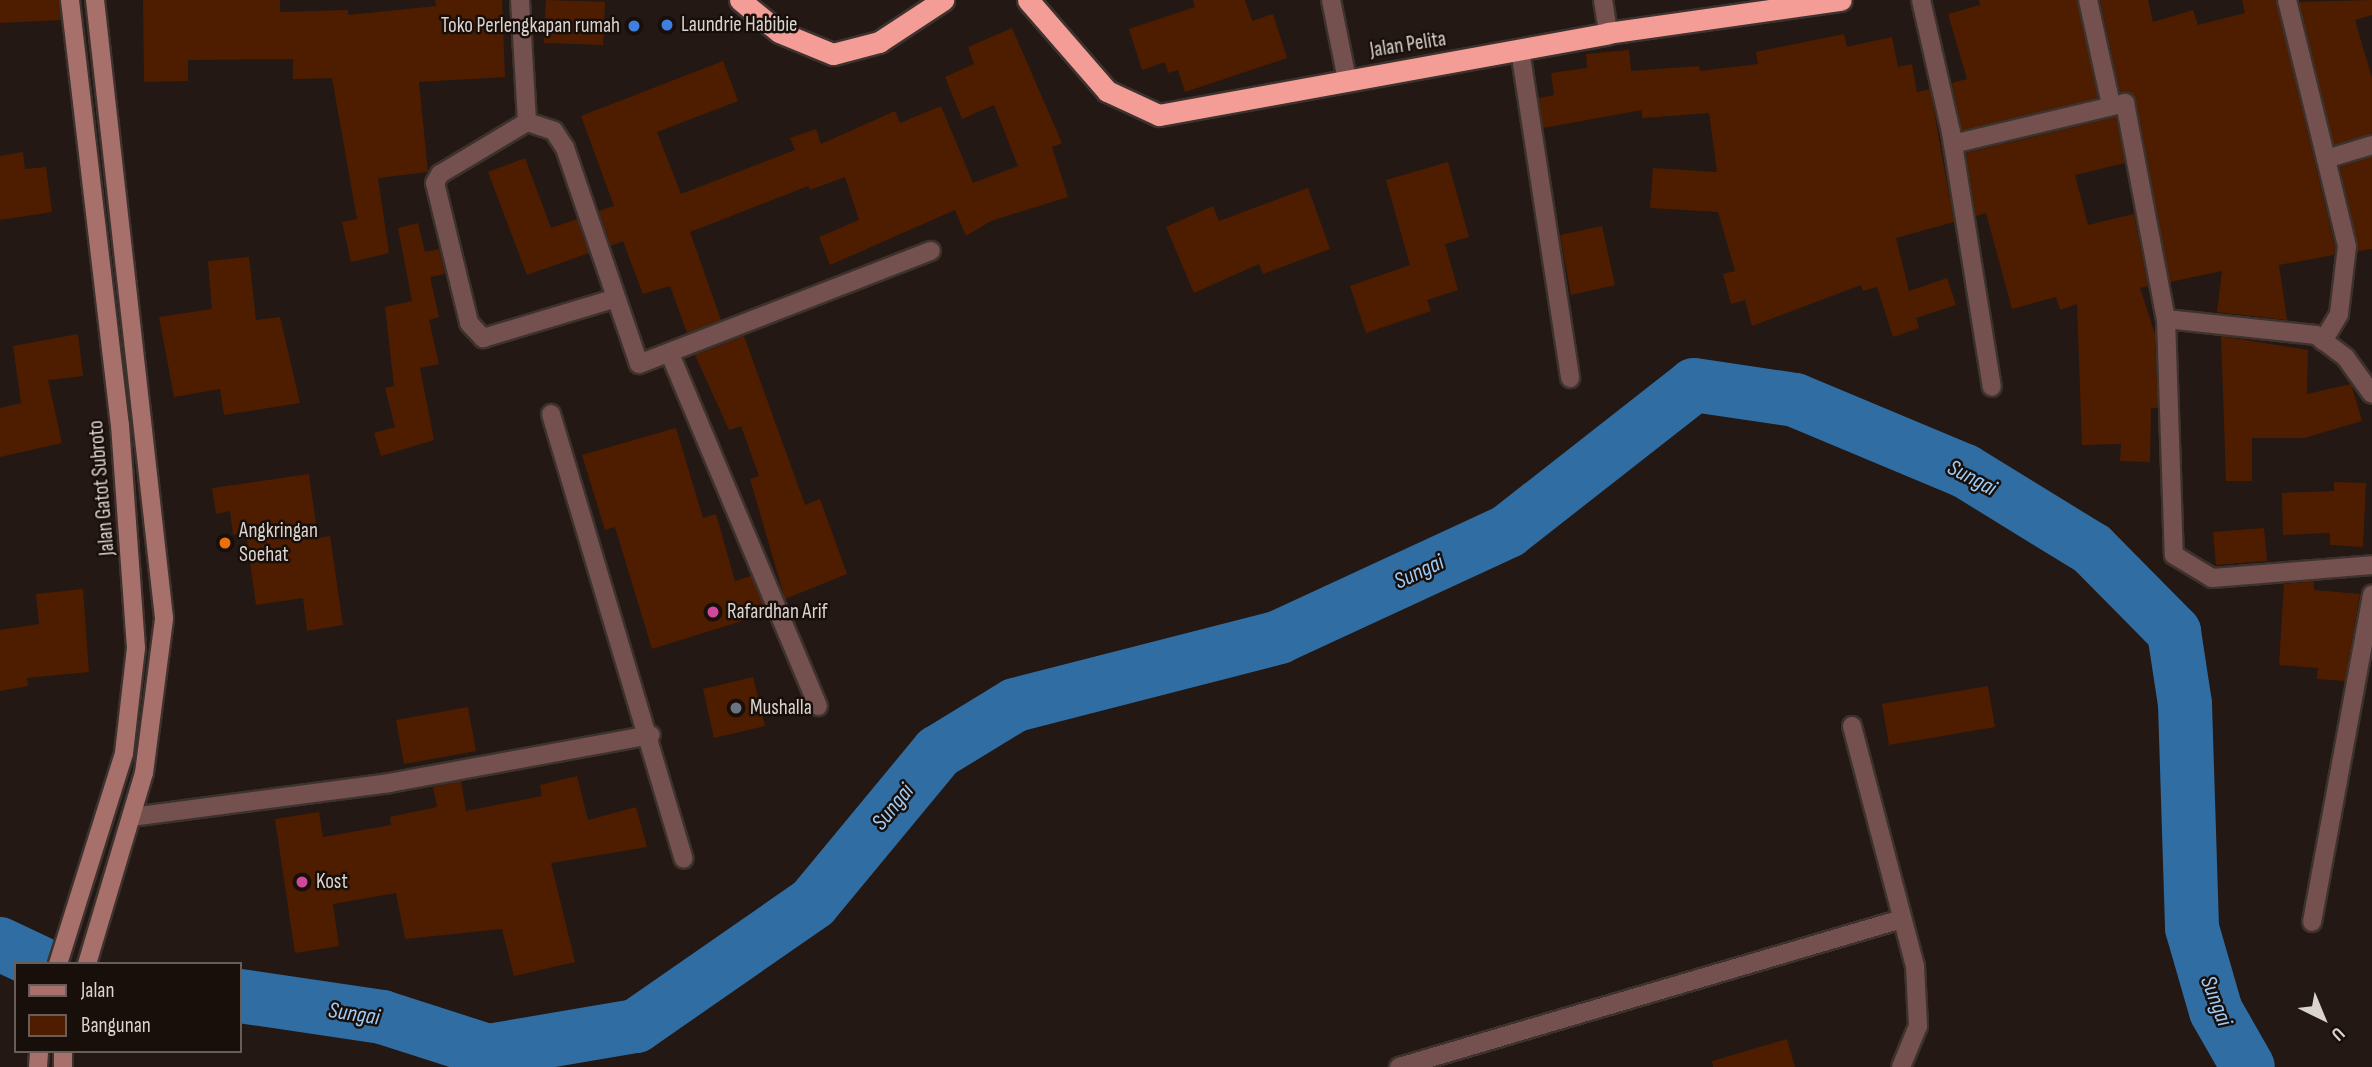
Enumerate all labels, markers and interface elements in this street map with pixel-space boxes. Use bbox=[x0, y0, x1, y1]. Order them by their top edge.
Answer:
place label: Laundrie Habibie bbox=[681, 12, 798, 38]
place label: Toko Perlengkapan rumah bbox=[441, 13, 620, 39]
marker: Laundrie Habibie bbox=[659, 17, 675, 33]
marker: Toko Perlengkapan rumah bbox=[626, 18, 642, 34]
street label: Jalan Pelita bbox=[1368, 27, 1448, 63]
street label: Jalan Gatot Subroto bbox=[84, 419, 120, 557]
water label: Sungai bbox=[1943, 454, 2001, 502]
place label: Angkringan Soehat bbox=[239, 518, 318, 568]
marker: Angkringan Soehat bbox=[217, 535, 233, 551]
water label: Sungai bbox=[1390, 549, 1448, 595]
place label: Rafardhan Arif bbox=[727, 599, 828, 625]
marker: Rafardhan Arif bbox=[705, 604, 721, 620]
place label: Mushalla bbox=[750, 695, 812, 721]
marker: Mushalla bbox=[728, 700, 744, 716]
water label: Sungai bbox=[866, 778, 920, 836]
place label: Kost bbox=[316, 869, 348, 895]
marker: Kost bbox=[294, 874, 310, 890]
legend bbox=[14, 962, 242, 1053]
water label: Sungai bbox=[2194, 972, 2238, 1030]
text: Jalan bbox=[81, 978, 114, 1003]
north arrow bbox=[2288, 983, 2358, 1053]
water label: Sungai bbox=[326, 996, 382, 1032]
text: Bangunan bbox=[81, 1013, 151, 1038]
text: U bbox=[2326, 1022, 2349, 1046]

